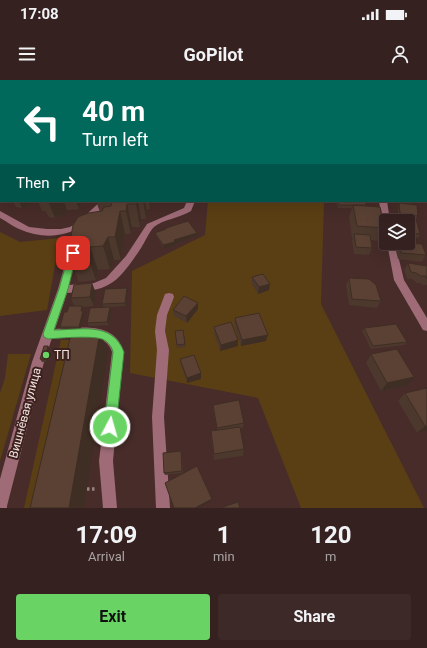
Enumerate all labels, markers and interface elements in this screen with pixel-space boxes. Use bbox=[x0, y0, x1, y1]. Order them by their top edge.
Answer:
text: 17:08 bbox=[20, 5, 59, 23]
icon: menu bbox=[16, 43, 38, 65]
icon: person bbox=[389, 43, 411, 65]
text: GoPilot bbox=[184, 44, 243, 65]
text: 40 m bbox=[82, 95, 145, 128]
icon: left bbox=[16, 96, 68, 148]
text: Turn left bbox=[82, 129, 148, 150]
icon: right bbox=[57, 172, 79, 194]
text: Then bbox=[16, 174, 49, 192]
map controls bbox=[379, 214, 415, 250]
button: layers bbox=[379, 214, 415, 250]
pin bbox=[56, 236, 90, 270]
icon: arrive bbox=[62, 242, 84, 264]
place label: ТП bbox=[54, 348, 70, 362]
marker: ТП bbox=[41, 350, 51, 360]
street label: Вишнёвая улица bbox=[6, 366, 44, 460]
position arrow bbox=[89, 406, 131, 448]
text: 17:09 bbox=[76, 521, 137, 549]
text: 1 bbox=[217, 521, 231, 549]
text: 120 bbox=[310, 521, 351, 549]
text: Arrival bbox=[88, 549, 125, 564]
text: min bbox=[213, 549, 235, 564]
text: m bbox=[325, 549, 337, 564]
button: Exit bbox=[16, 594, 210, 640]
button: Share bbox=[218, 594, 411, 640]

